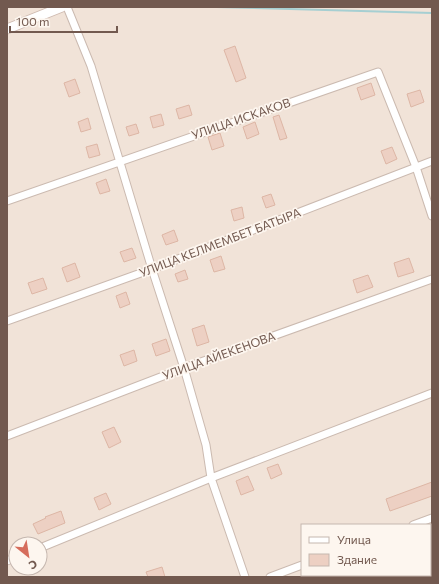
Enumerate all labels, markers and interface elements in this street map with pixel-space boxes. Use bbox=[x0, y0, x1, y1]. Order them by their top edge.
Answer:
scale bar bbox=[10, 8, 117, 34]
text: 100 m bbox=[16, 14, 50, 28]
street label: УЛИЦА ИСКАКОВ bbox=[189, 94, 292, 142]
street label: УЛИЦА КЕЛМЕМБЕТ БАТЫРА bbox=[137, 205, 302, 279]
street label: УЛИЦА АЙЕКЕНОВА bbox=[160, 328, 277, 382]
legend bbox=[301, 524, 431, 576]
text: Улица bbox=[337, 532, 371, 546]
north arrow bbox=[8, 536, 48, 576]
text: Здание bbox=[337, 552, 377, 566]
text: С bbox=[26, 558, 40, 573]

